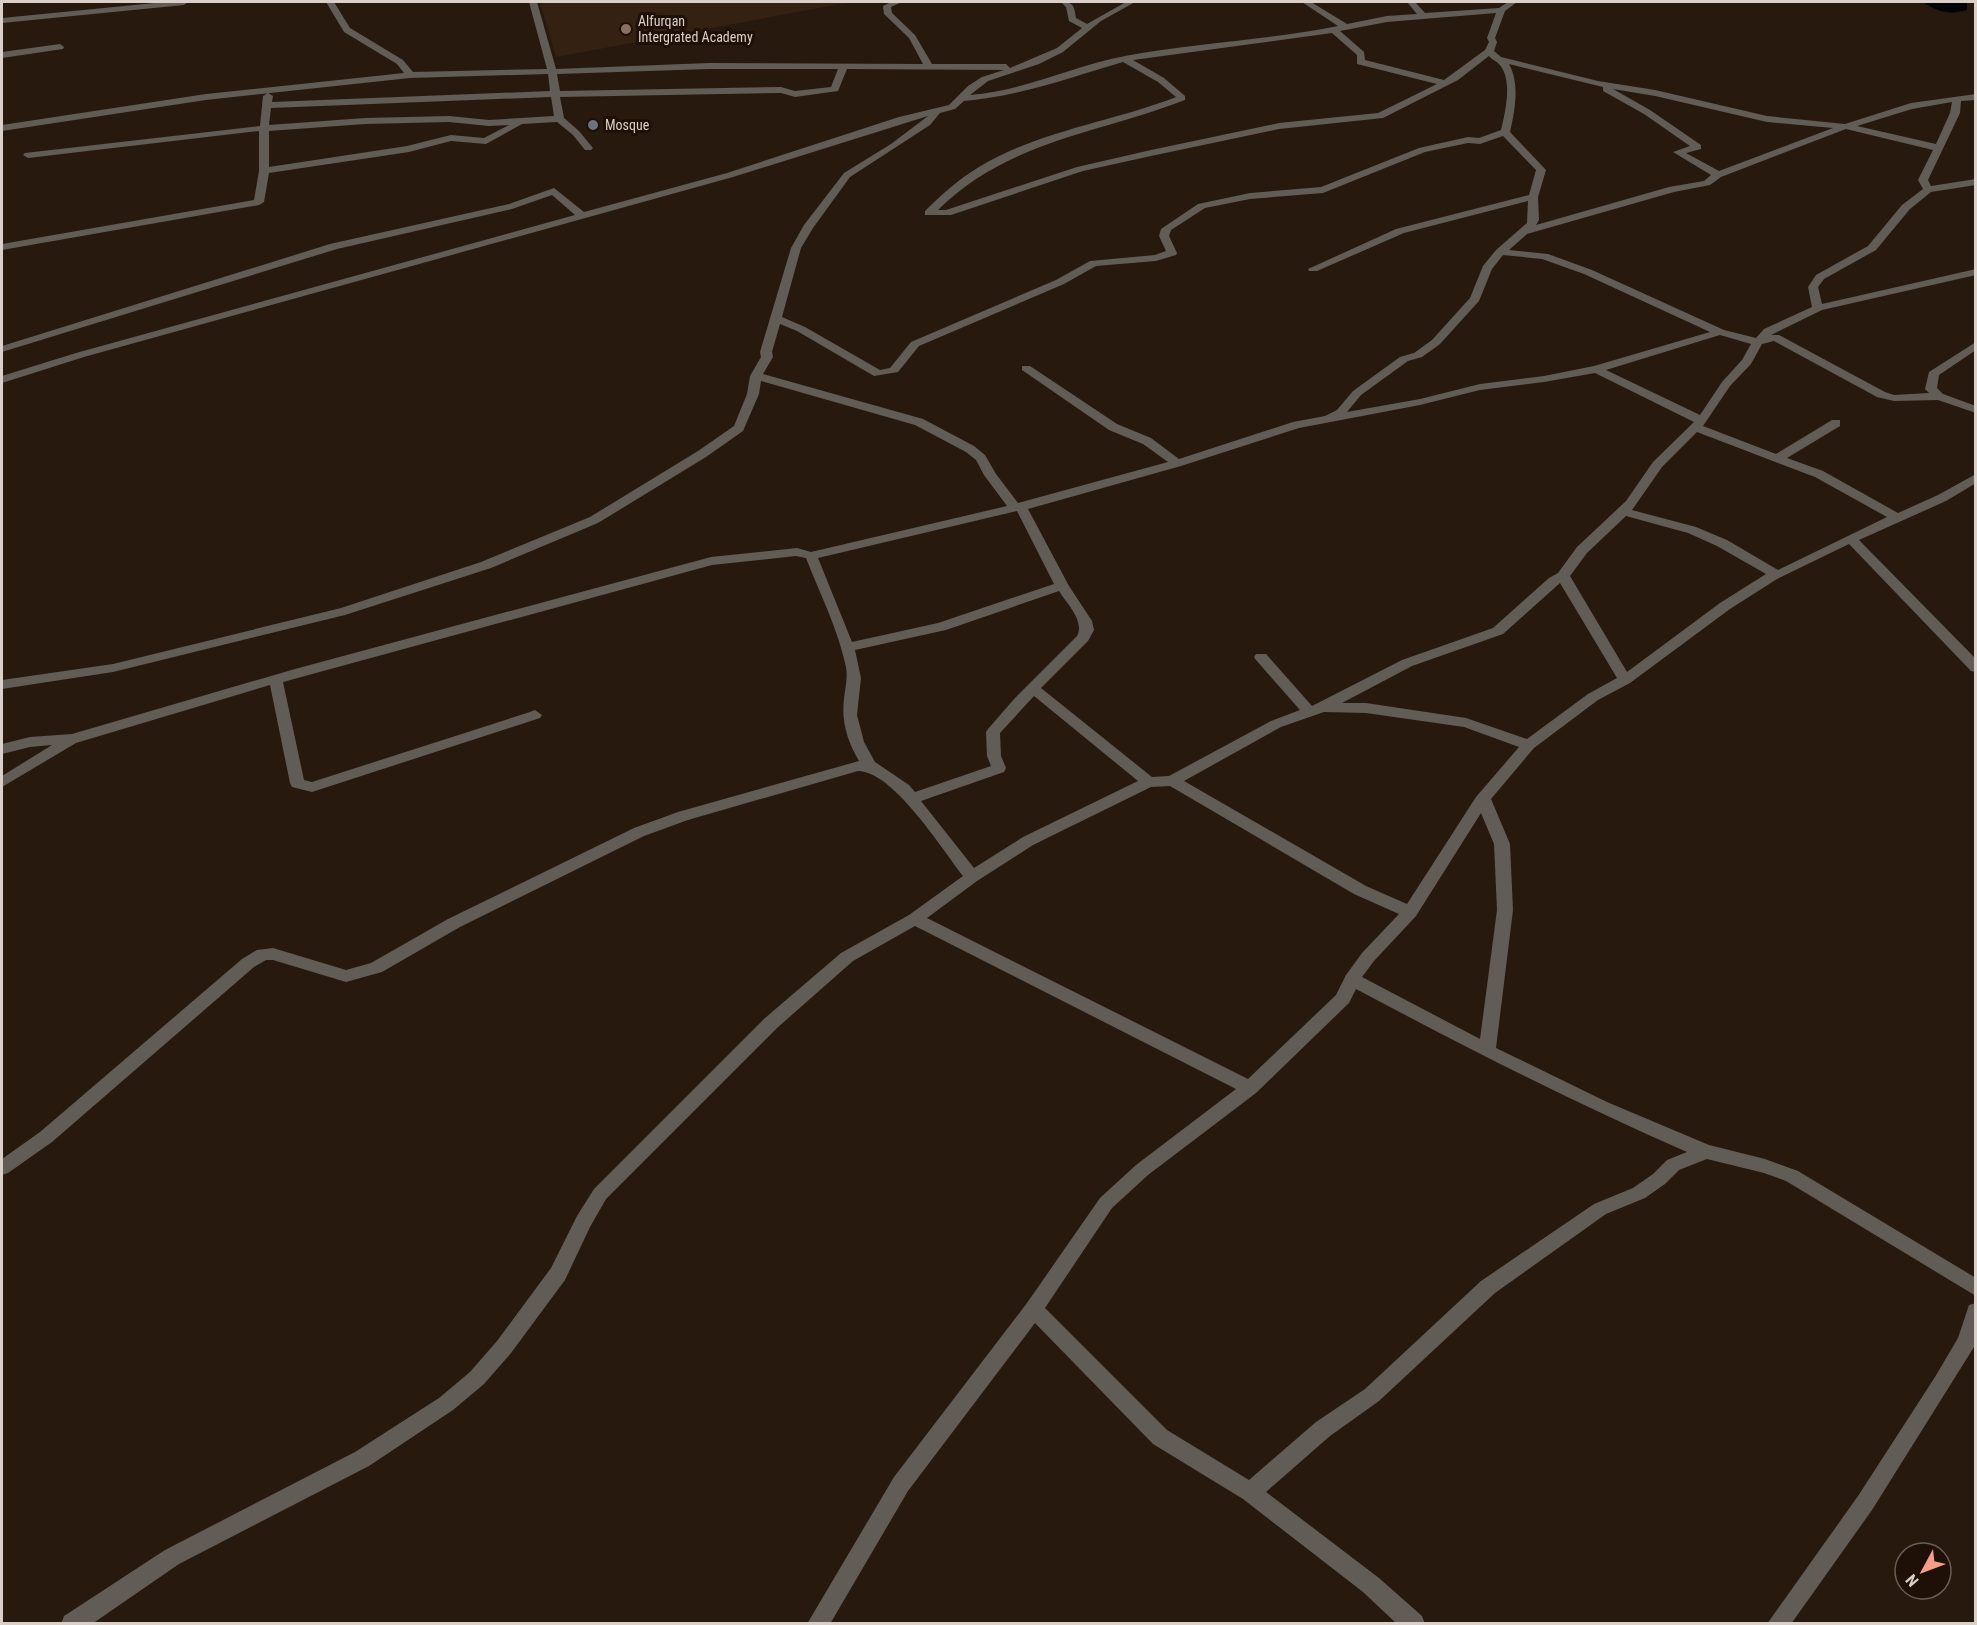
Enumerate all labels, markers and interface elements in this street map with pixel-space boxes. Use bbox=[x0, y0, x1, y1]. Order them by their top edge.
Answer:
place label: Alfurqan Intergrated Academy bbox=[638, 13, 753, 45]
marker: Alfurqan Intergrated Academy bbox=[619, 22, 633, 36]
place label: Mosque bbox=[605, 117, 650, 133]
marker: Mosque bbox=[586, 118, 600, 132]
north arrow bbox=[1893, 1541, 1953, 1601]
text: N bbox=[1902, 1571, 1922, 1590]

